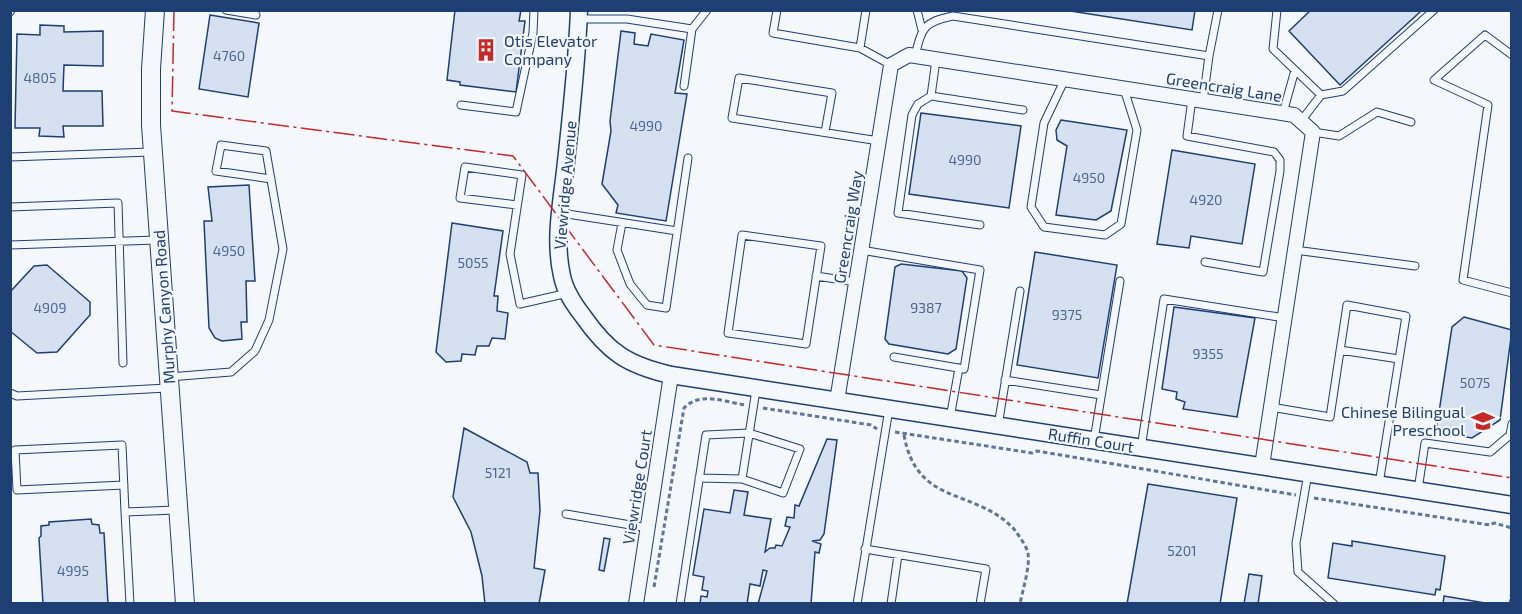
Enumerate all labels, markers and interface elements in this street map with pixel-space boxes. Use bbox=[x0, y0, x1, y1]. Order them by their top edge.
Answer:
place label: Otis Elevator Company bbox=[504, 31, 598, 68]
building icon: Otis Elevator Company bbox=[473, 37, 499, 63]
house number: 4760 bbox=[213, 47, 245, 64]
street label: Greencraig Lane bbox=[1165, 68, 1283, 105]
house number: 4805 bbox=[23, 69, 57, 86]
house number: 4990 bbox=[629, 117, 663, 134]
street label: Viewridge Avenue bbox=[549, 120, 580, 250]
house number: 4990 bbox=[948, 151, 982, 168]
street label: Greencraig Way bbox=[829, 168, 866, 285]
house number: 4950 bbox=[1073, 169, 1105, 186]
house number: 4920 bbox=[1190, 191, 1222, 208]
street label: Murphy Canyon Road bbox=[149, 229, 178, 385]
house number: 4950 bbox=[213, 242, 245, 259]
house number: 5055 bbox=[458, 254, 488, 271]
house number: 4909 bbox=[33, 299, 67, 316]
house number: 9387 bbox=[910, 299, 942, 316]
house number: 9375 bbox=[1052, 306, 1082, 323]
house number: 9355 bbox=[1193, 345, 1223, 362]
house number: 5075 bbox=[1460, 374, 1490, 391]
place label: Chinese Bilingual Preschool bbox=[1341, 402, 1465, 439]
school or university icon: Chinese Bilingual Preschool bbox=[1470, 408, 1496, 434]
street label: Ruffin Court bbox=[1047, 423, 1135, 456]
street label: Viewridge Court bbox=[618, 428, 655, 546]
house number: 5121 bbox=[485, 464, 511, 481]
house number: 5201 bbox=[1167, 542, 1197, 559]
house number: 4995 bbox=[57, 562, 89, 579]

